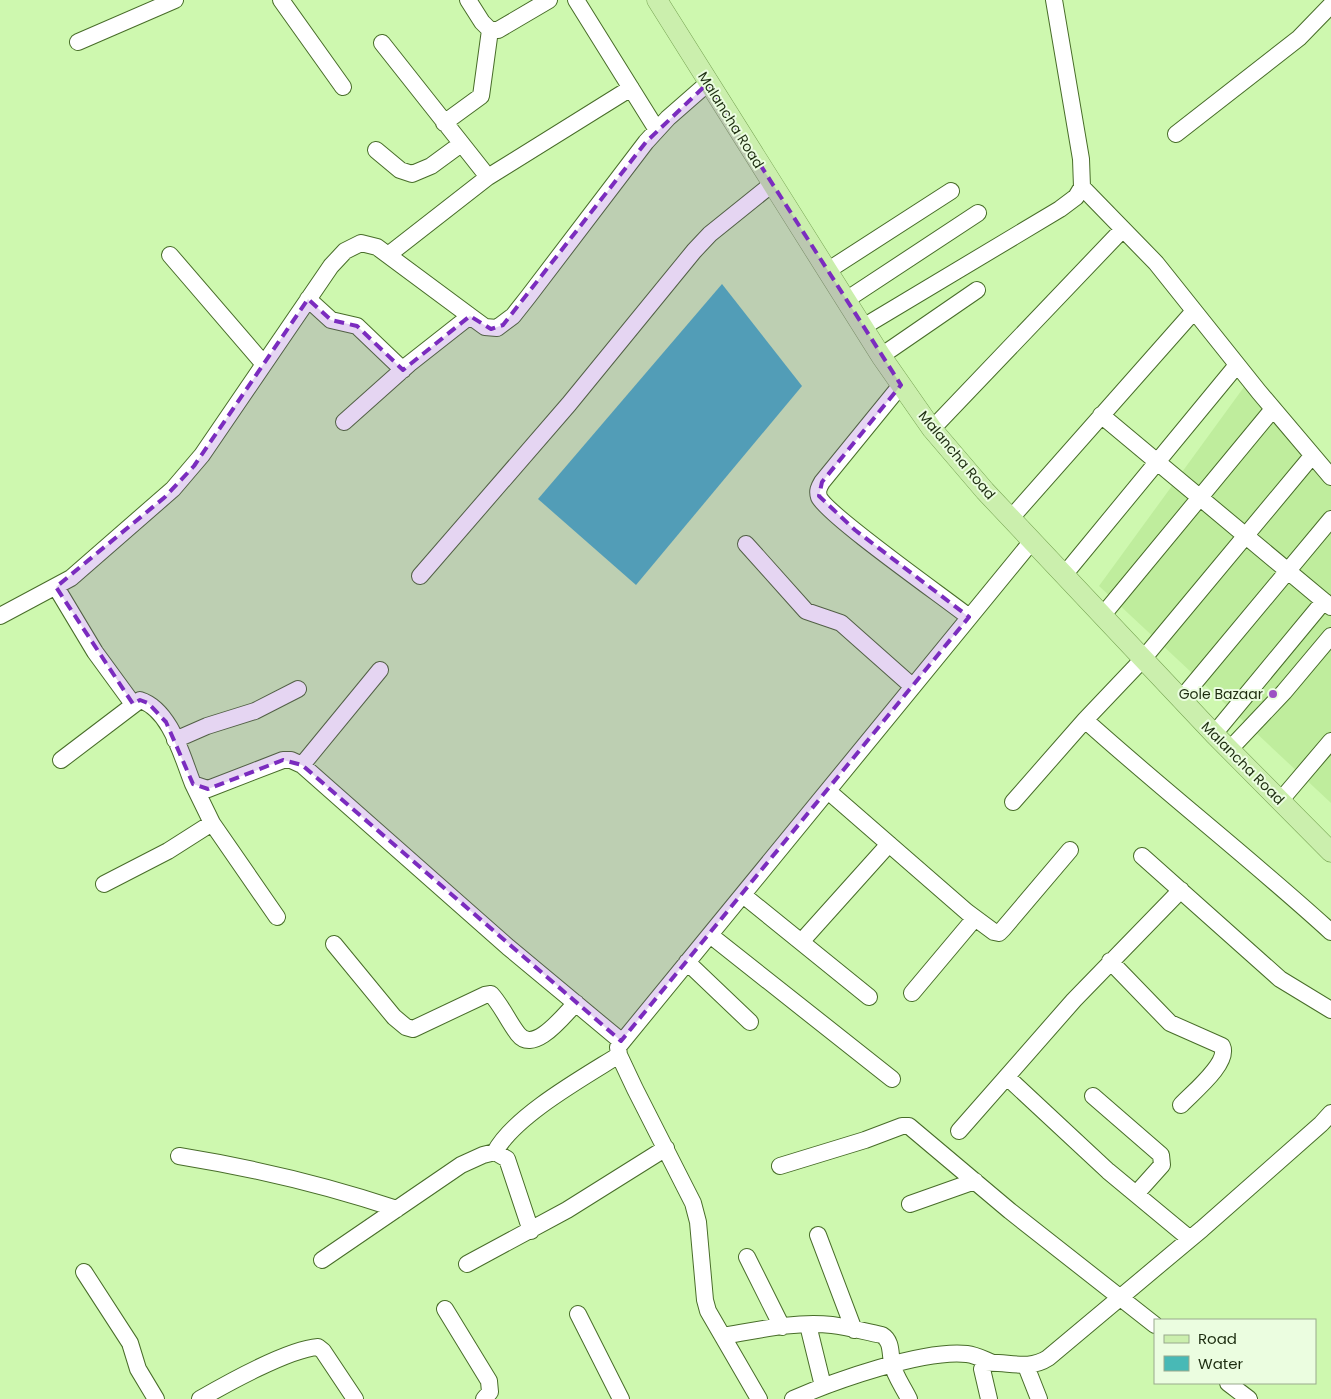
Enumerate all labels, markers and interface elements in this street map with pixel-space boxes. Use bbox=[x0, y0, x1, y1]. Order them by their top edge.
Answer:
street label: Malancha Road bbox=[693, 68, 769, 172]
street label: Malancha Road bbox=[914, 406, 1000, 504]
place label: Gole Bazaar bbox=[1179, 684, 1263, 704]
marker: Gole Bazaar bbox=[1267, 688, 1279, 700]
street label: Malancha Road bbox=[1197, 717, 1289, 809]
legend bbox=[1154, 1319, 1316, 1384]
text: Road bbox=[1198, 1328, 1237, 1349]
text: Water bbox=[1198, 1353, 1244, 1374]

